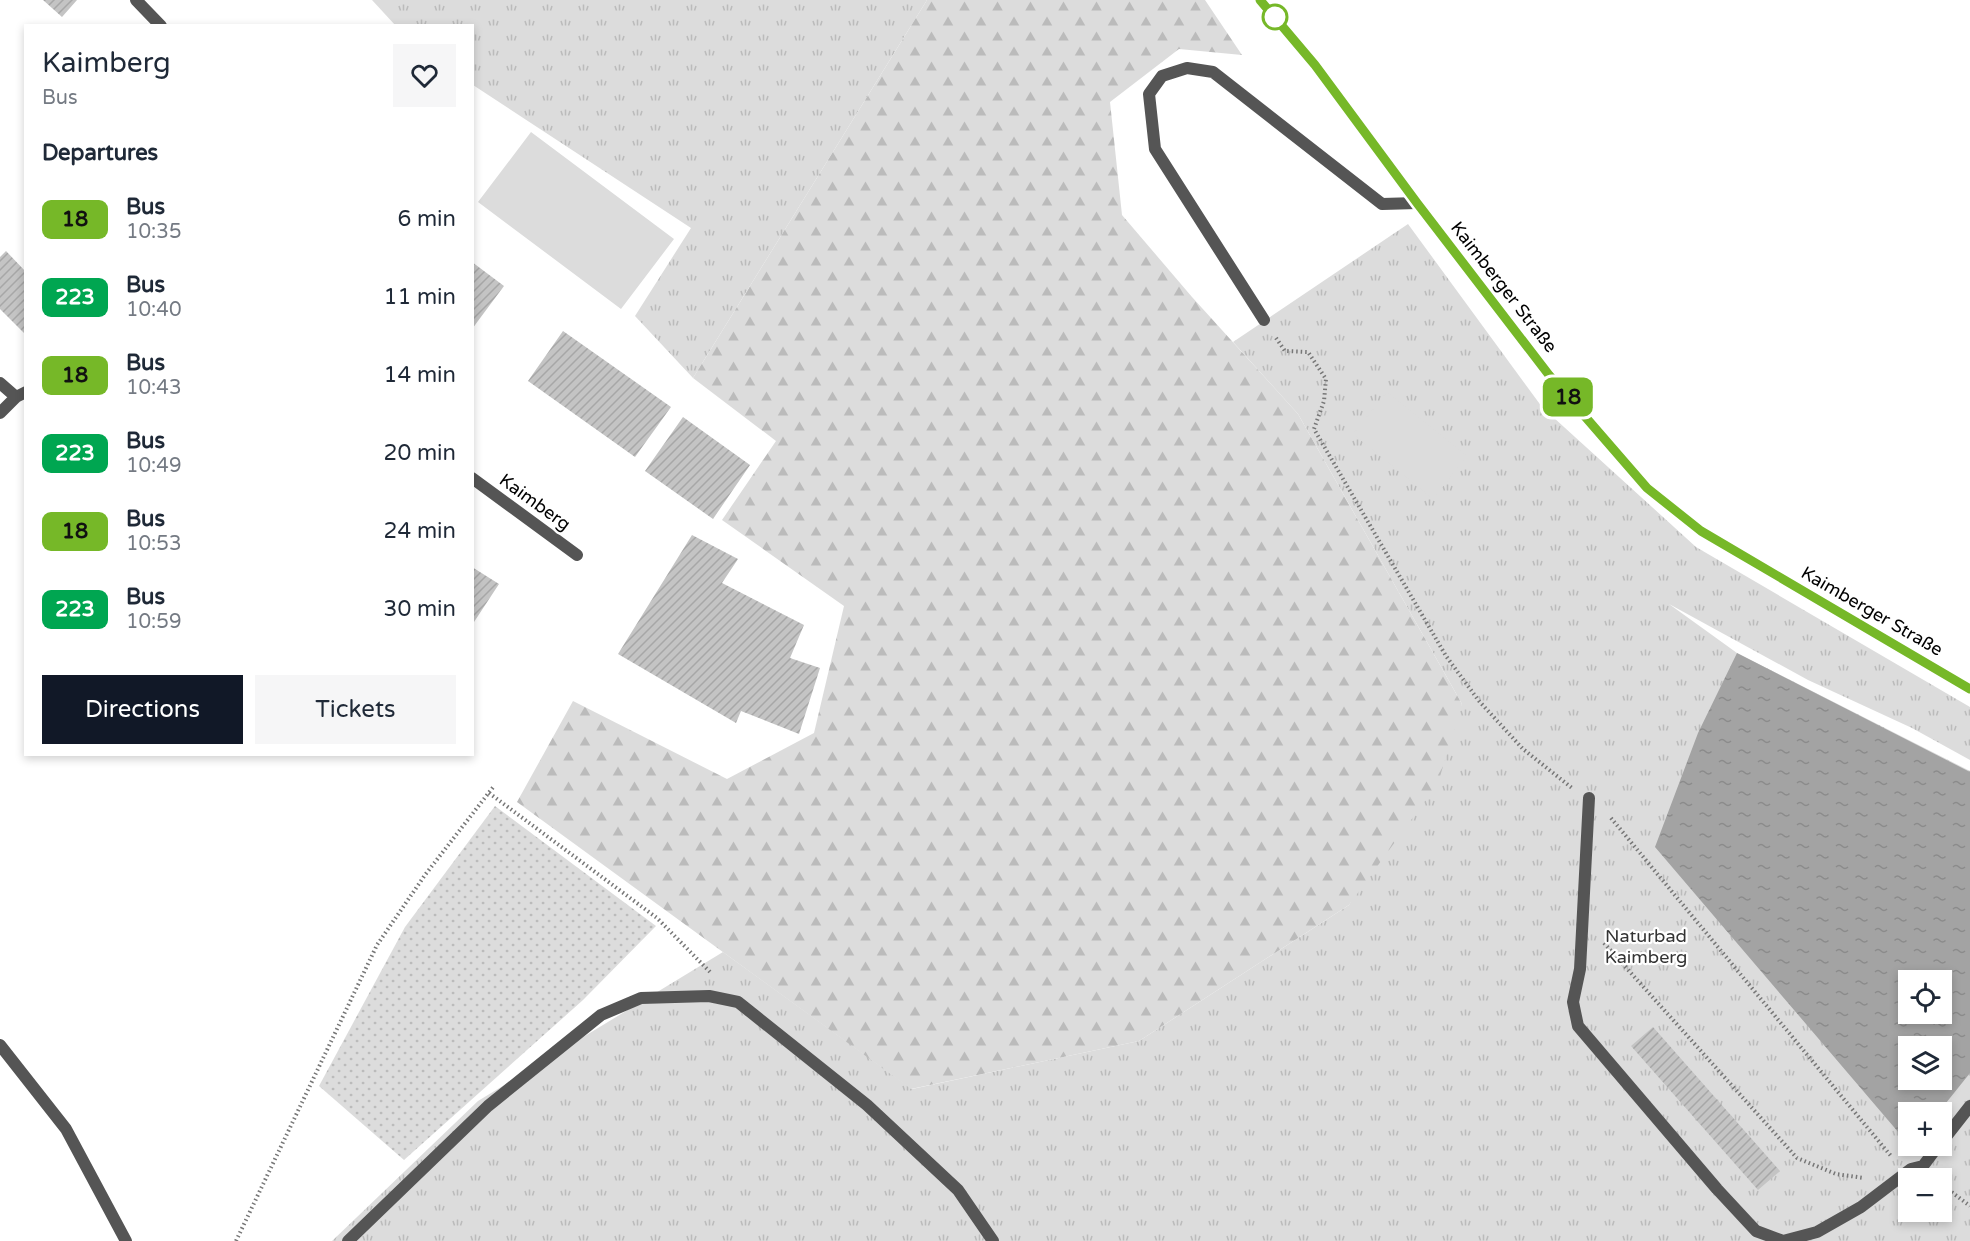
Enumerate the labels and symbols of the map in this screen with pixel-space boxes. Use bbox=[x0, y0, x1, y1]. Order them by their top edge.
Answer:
unlabelled marker bbox=[1262, 4, 1288, 30]
street label: Kaimberger Straße bbox=[1446, 217, 1562, 357]
line badge: 18 bbox=[1541, 378, 1595, 416]
street label: Kaimberg bbox=[495, 469, 575, 535]
street label: Kaimberger Straße bbox=[1797, 561, 1947, 661]
park label: Naturbad Kaimberg bbox=[1605, 925, 1687, 968]

